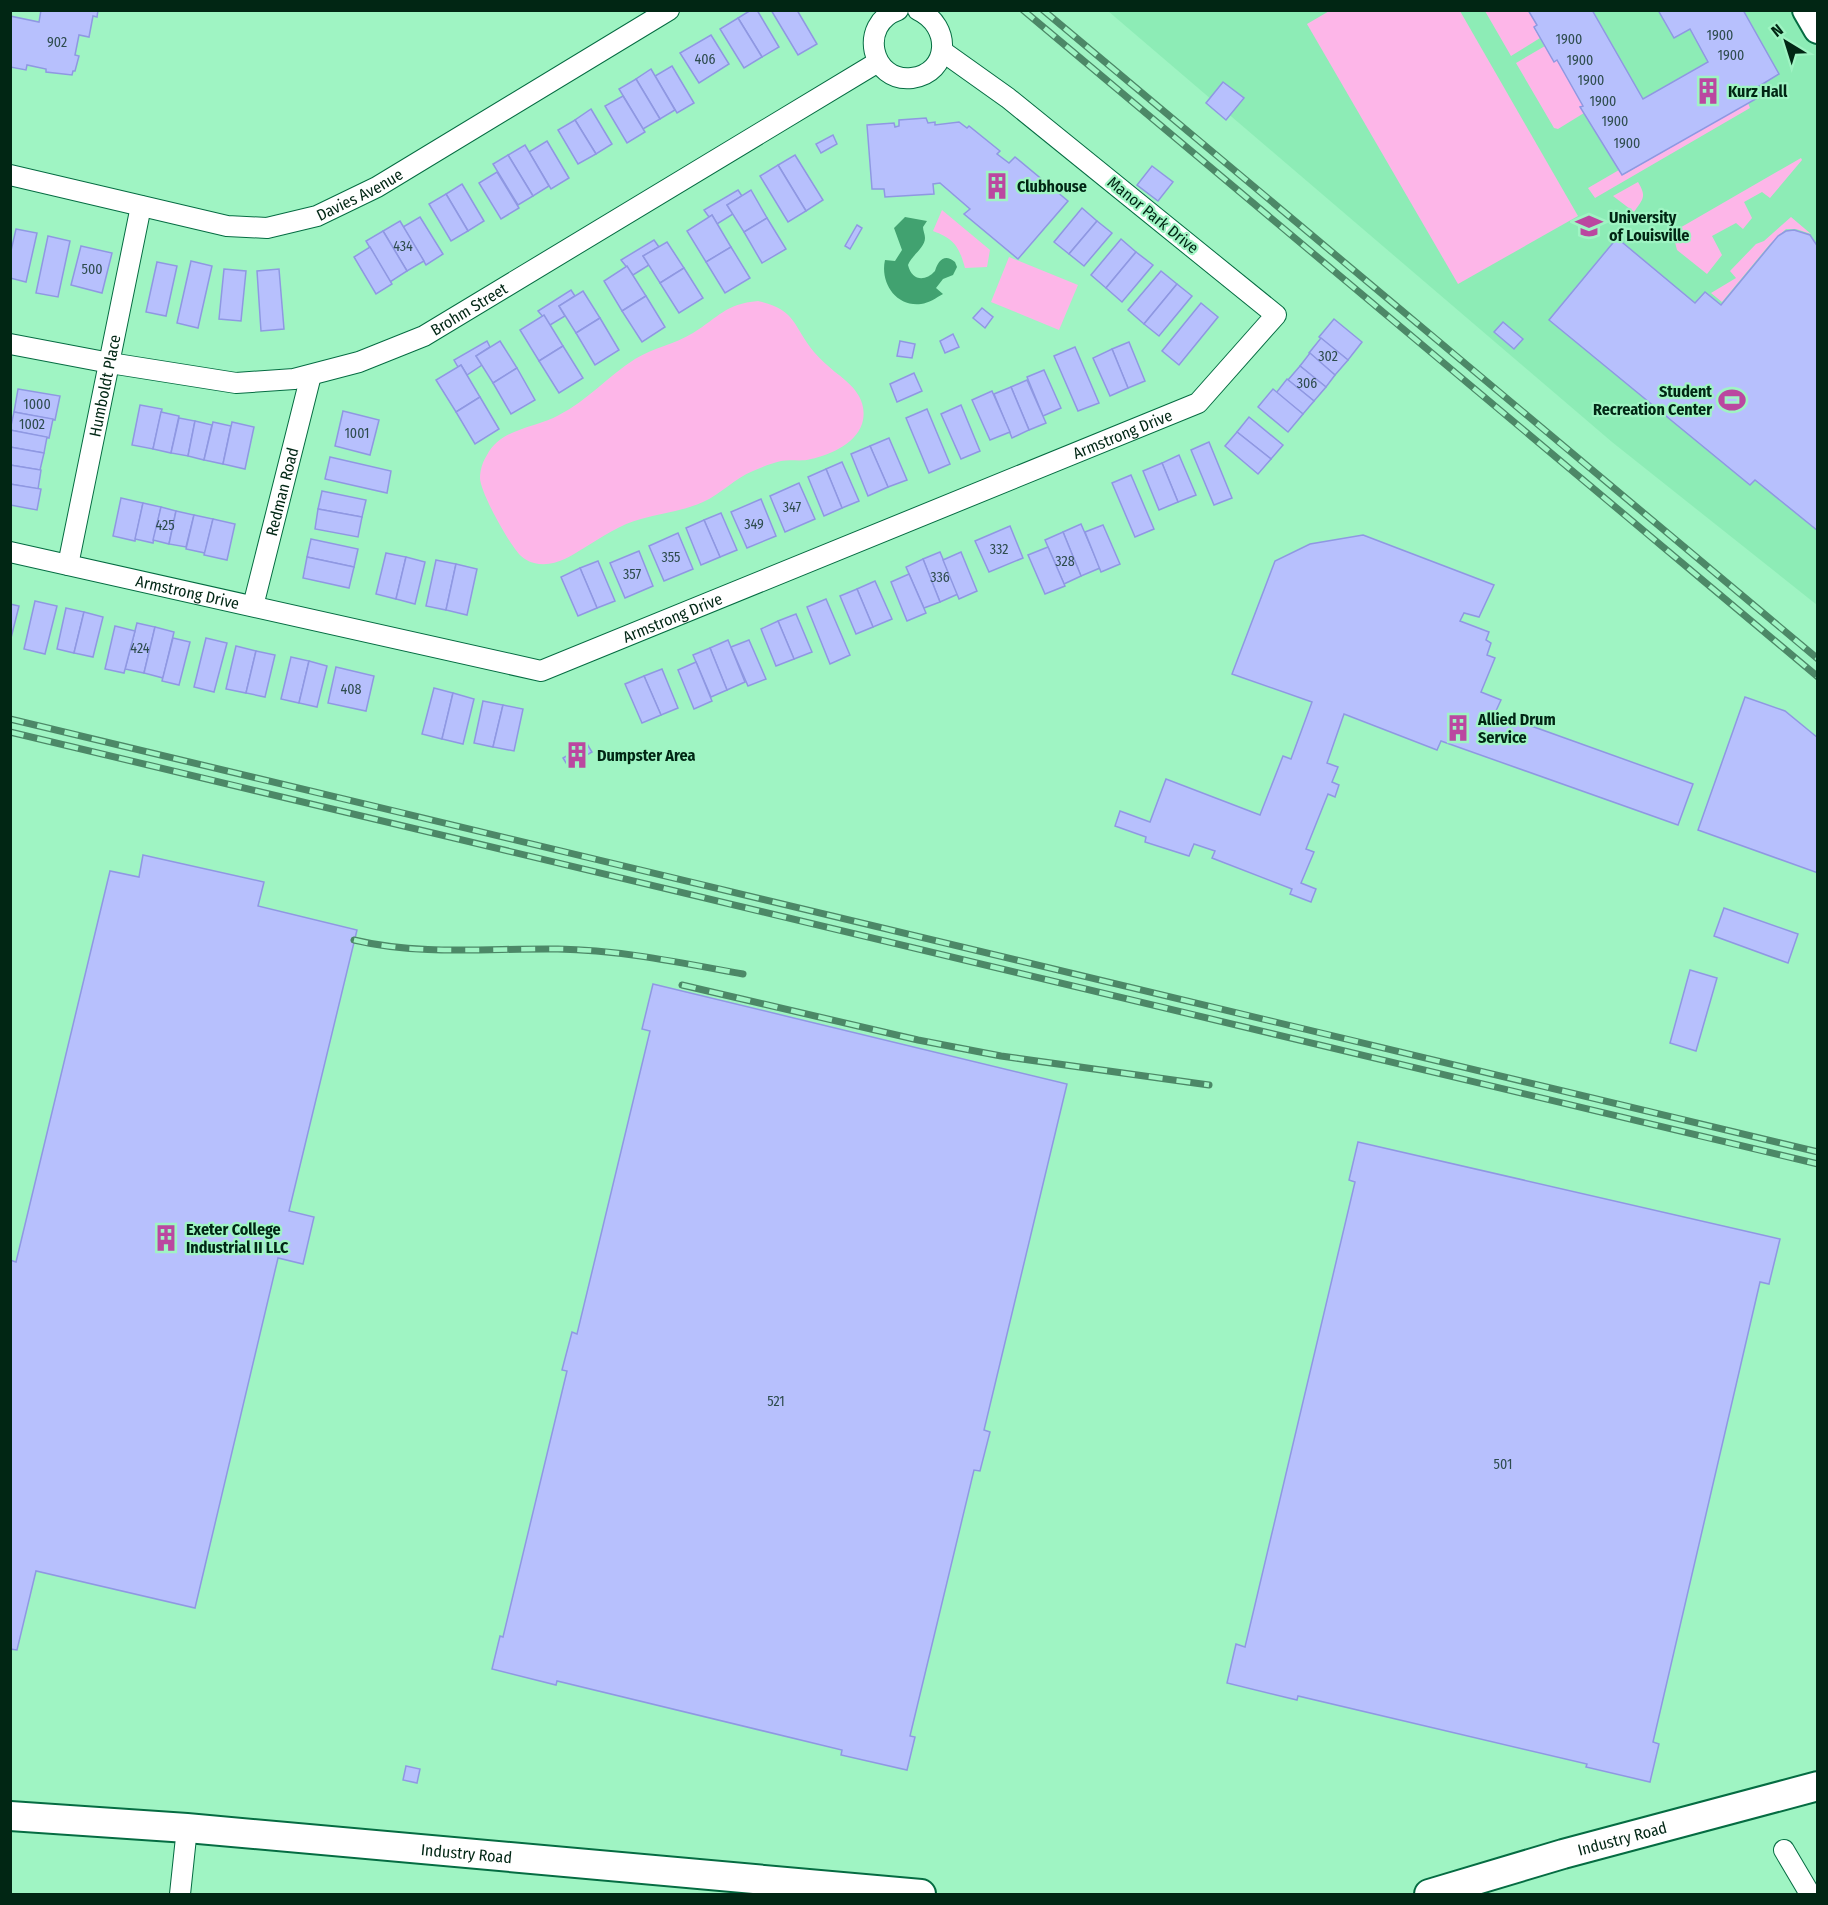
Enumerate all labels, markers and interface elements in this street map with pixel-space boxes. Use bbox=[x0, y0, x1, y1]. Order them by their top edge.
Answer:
north arrow bbox=[1756, 12, 1816, 72]
text: N bbox=[1767, 20, 1787, 41]
house number: 1900 bbox=[1707, 27, 1733, 44]
house number: 1900 bbox=[1556, 31, 1582, 48]
house number: 902 bbox=[47, 34, 67, 51]
house number: 1900 bbox=[1718, 47, 1744, 64]
house number: 406 bbox=[694, 51, 716, 68]
house number: 1900 bbox=[1567, 52, 1593, 69]
house number: 1900 bbox=[1578, 72, 1604, 89]
building icon: Kurz Hall bbox=[1693, 76, 1723, 106]
place label: Kurz Hall bbox=[1728, 82, 1788, 101]
house number: 1900 bbox=[1590, 93, 1616, 110]
house number: 1900 bbox=[1602, 113, 1628, 130]
house number: 1900 bbox=[1614, 135, 1640, 152]
street label: Davies Avenue bbox=[313, 164, 406, 224]
building icon: Clubhouse bbox=[982, 171, 1012, 201]
street label: Manor Park Drive bbox=[1104, 173, 1202, 258]
place label: Clubhouse bbox=[1017, 177, 1087, 196]
place label: University of Louisville bbox=[1609, 208, 1689, 245]
school or university icon: University of Louisville bbox=[1574, 211, 1604, 241]
house number: 434 bbox=[393, 238, 413, 255]
house number: 500 bbox=[81, 261, 103, 278]
street label: Brohm Street bbox=[427, 278, 511, 339]
street label: Humboldt Place bbox=[85, 333, 124, 438]
house number: 302 bbox=[1318, 348, 1338, 365]
house number: 306 bbox=[1297, 375, 1317, 392]
place label: Student Recreation Center bbox=[1593, 382, 1712, 419]
sports icon: Student Recreation Center bbox=[1717, 385, 1747, 415]
house number: 1000 bbox=[23, 396, 51, 413]
street label: Armstrong Drive bbox=[1070, 405, 1175, 463]
house number: 1002 bbox=[19, 416, 45, 433]
house number: 1001 bbox=[344, 425, 370, 442]
street label: Redman Road bbox=[262, 445, 302, 538]
house number: 347 bbox=[783, 499, 802, 516]
house number: 349 bbox=[744, 516, 764, 533]
house number: 425 bbox=[155, 517, 175, 534]
house number: 332 bbox=[990, 541, 1008, 558]
house number: 355 bbox=[661, 549, 681, 566]
house number: 328 bbox=[1055, 553, 1075, 570]
house number: 357 bbox=[623, 566, 641, 583]
house number: 336 bbox=[930, 569, 950, 586]
street label: Armstrong Drive bbox=[134, 571, 241, 613]
street label: Armstrong Drive bbox=[620, 589, 725, 646]
house number: 424 bbox=[130, 640, 150, 657]
house number: 408 bbox=[340, 681, 362, 698]
place label: Allied Drum Service bbox=[1477, 710, 1556, 747]
building icon: Allied Drum Service bbox=[1443, 713, 1473, 743]
building icon: Dumpster Area bbox=[562, 740, 592, 770]
place label: Dumpster Area bbox=[597, 746, 695, 765]
place label: Exeter College Industrial II LLC bbox=[186, 1220, 289, 1257]
building icon: Exeter College Industrial II LLC bbox=[151, 1223, 181, 1253]
house number: 521 bbox=[767, 1393, 785, 1410]
house number: 501 bbox=[1494, 1456, 1512, 1473]
street label: Industry Road bbox=[1576, 1817, 1669, 1859]
street label: Industry Road bbox=[420, 1840, 513, 1867]

